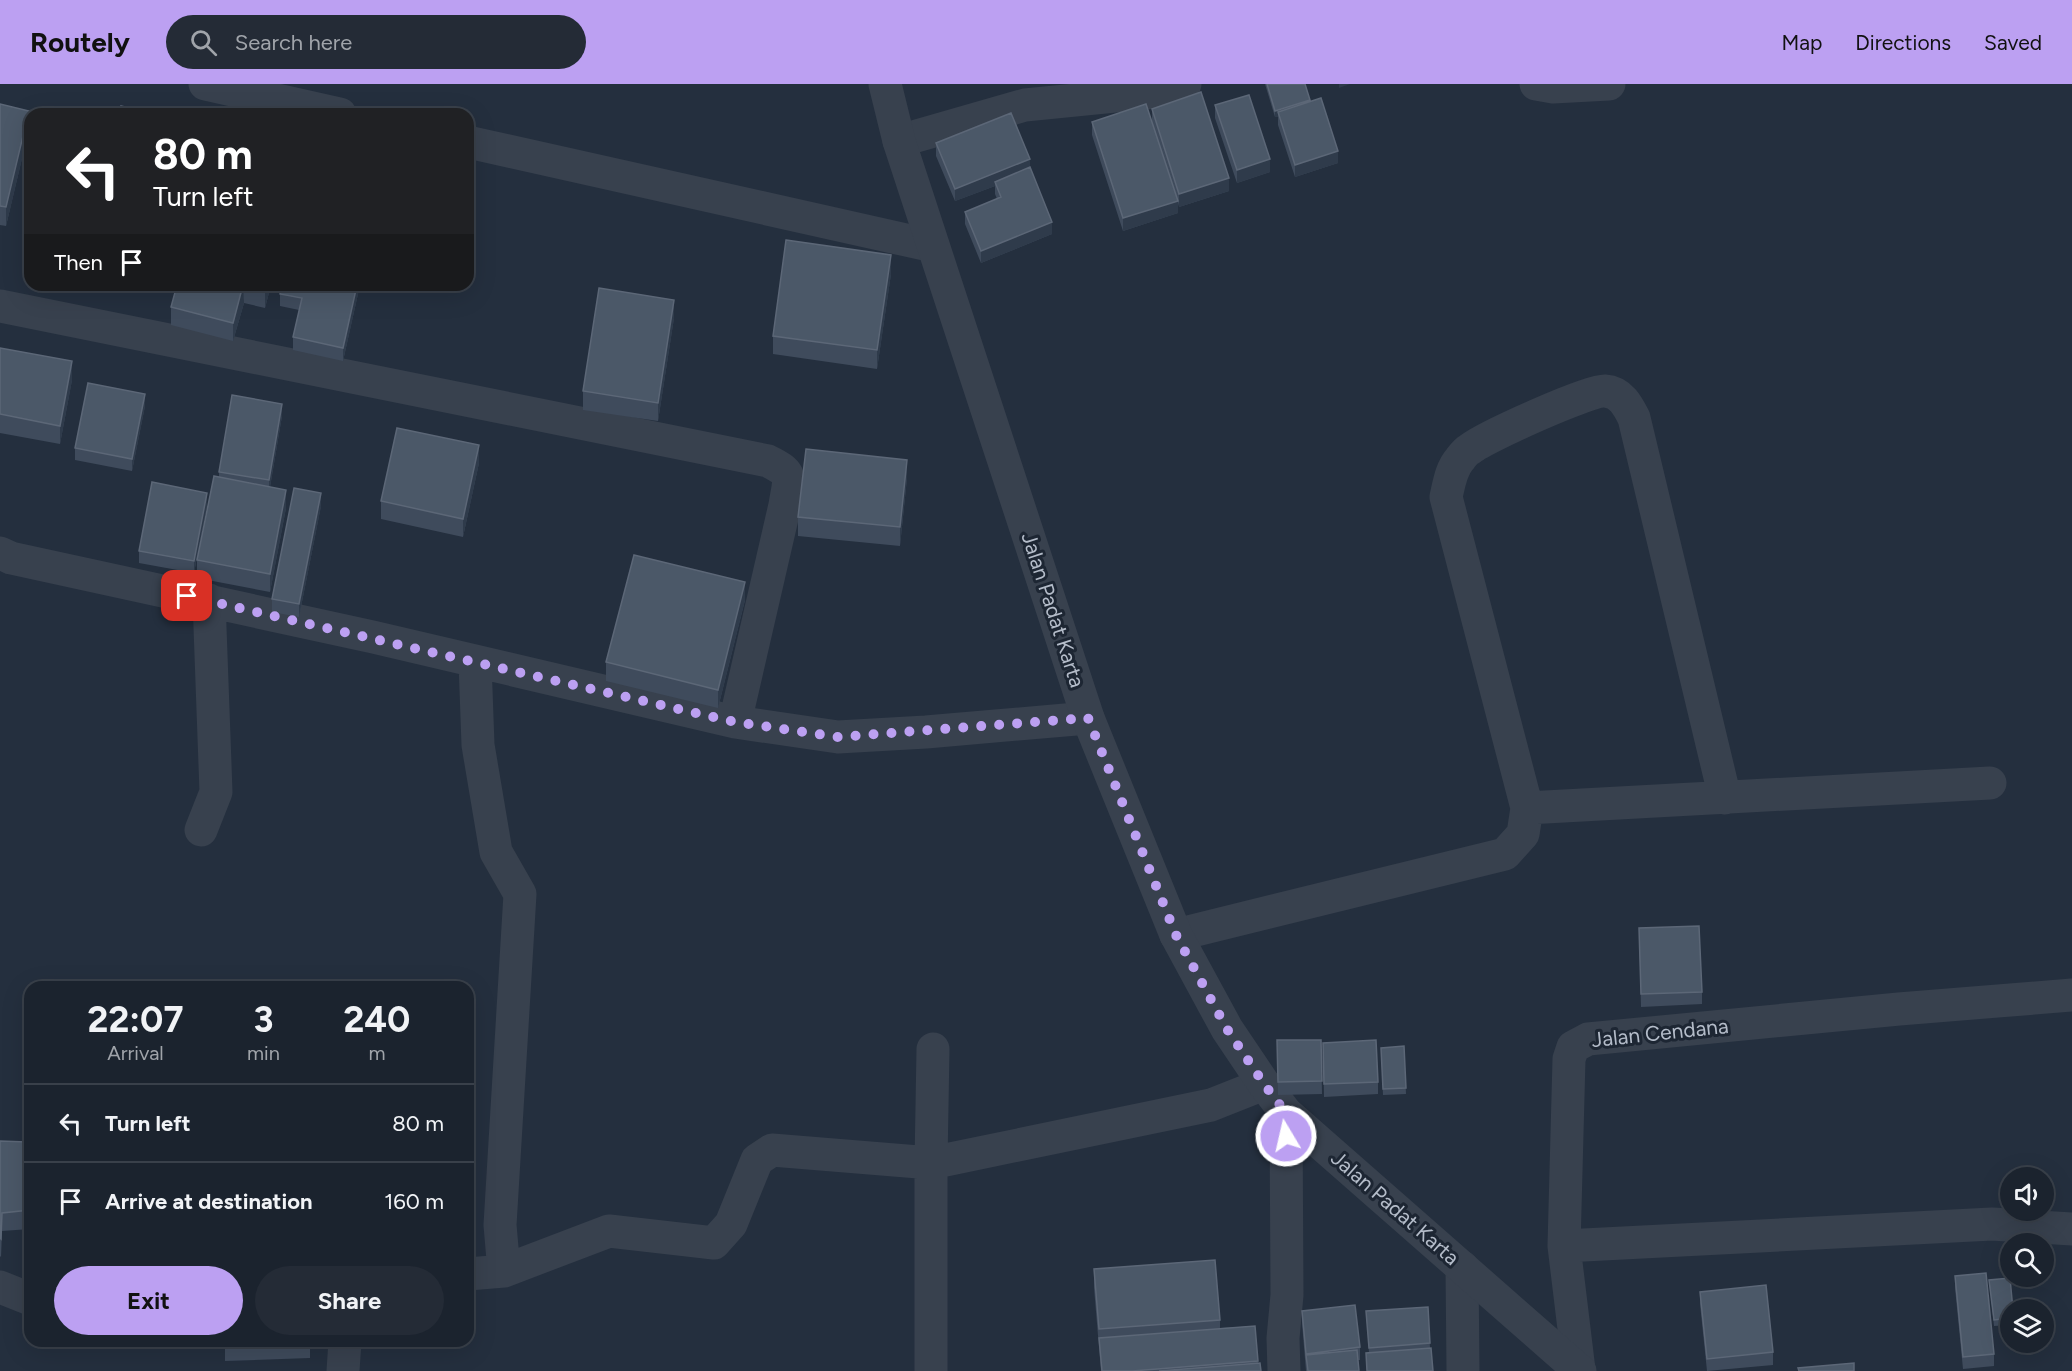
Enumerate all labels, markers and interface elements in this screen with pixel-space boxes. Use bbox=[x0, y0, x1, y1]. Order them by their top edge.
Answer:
search box bbox=[166, 15, 586, 69]
text: Routely bbox=[30, 25, 130, 59]
icon: search bbox=[187, 26, 220, 59]
text: Search here bbox=[235, 29, 352, 56]
text: Map bbox=[1781, 30, 1822, 55]
text: Directions bbox=[1855, 30, 1951, 55]
text: Saved bbox=[1984, 30, 2042, 55]
text: 80 m bbox=[153, 129, 253, 180]
icon: left bbox=[54, 132, 132, 210]
text: Turn left bbox=[153, 180, 253, 213]
icon: arrive bbox=[115, 246, 148, 279]
text: Then bbox=[54, 249, 103, 276]
street label: Jalan Padat Karta bbox=[1017, 529, 1090, 691]
pin bbox=[161, 570, 212, 621]
icon: arrive bbox=[170, 579, 203, 612]
text: 22:07 bbox=[88, 998, 183, 1041]
text: 3 bbox=[253, 998, 273, 1041]
text: 240 bbox=[343, 998, 410, 1041]
street label: Jalan Cendana bbox=[1590, 1013, 1730, 1052]
text: Arrival bbox=[107, 1041, 164, 1065]
text: min bbox=[247, 1041, 280, 1065]
text: m bbox=[368, 1041, 385, 1065]
position arrow bbox=[1254, 1104, 1318, 1168]
icon: left bbox=[54, 1107, 87, 1140]
text: Turn left bbox=[105, 1110, 191, 1137]
text: 80 m bbox=[392, 1110, 444, 1137]
street label: Jalan Padat Karta bbox=[1326, 1145, 1465, 1270]
map controls bbox=[2000, 1167, 2054, 1353]
button: sound bbox=[2000, 1167, 2054, 1221]
icon: arrive bbox=[54, 1185, 87, 1218]
text: Arrive at destination bbox=[105, 1188, 313, 1215]
text: 160 m bbox=[384, 1188, 444, 1215]
button: search bbox=[2000, 1233, 2054, 1287]
button: Exit bbox=[54, 1266, 243, 1335]
button: Share bbox=[255, 1266, 444, 1335]
button: layers bbox=[2000, 1299, 2054, 1353]

